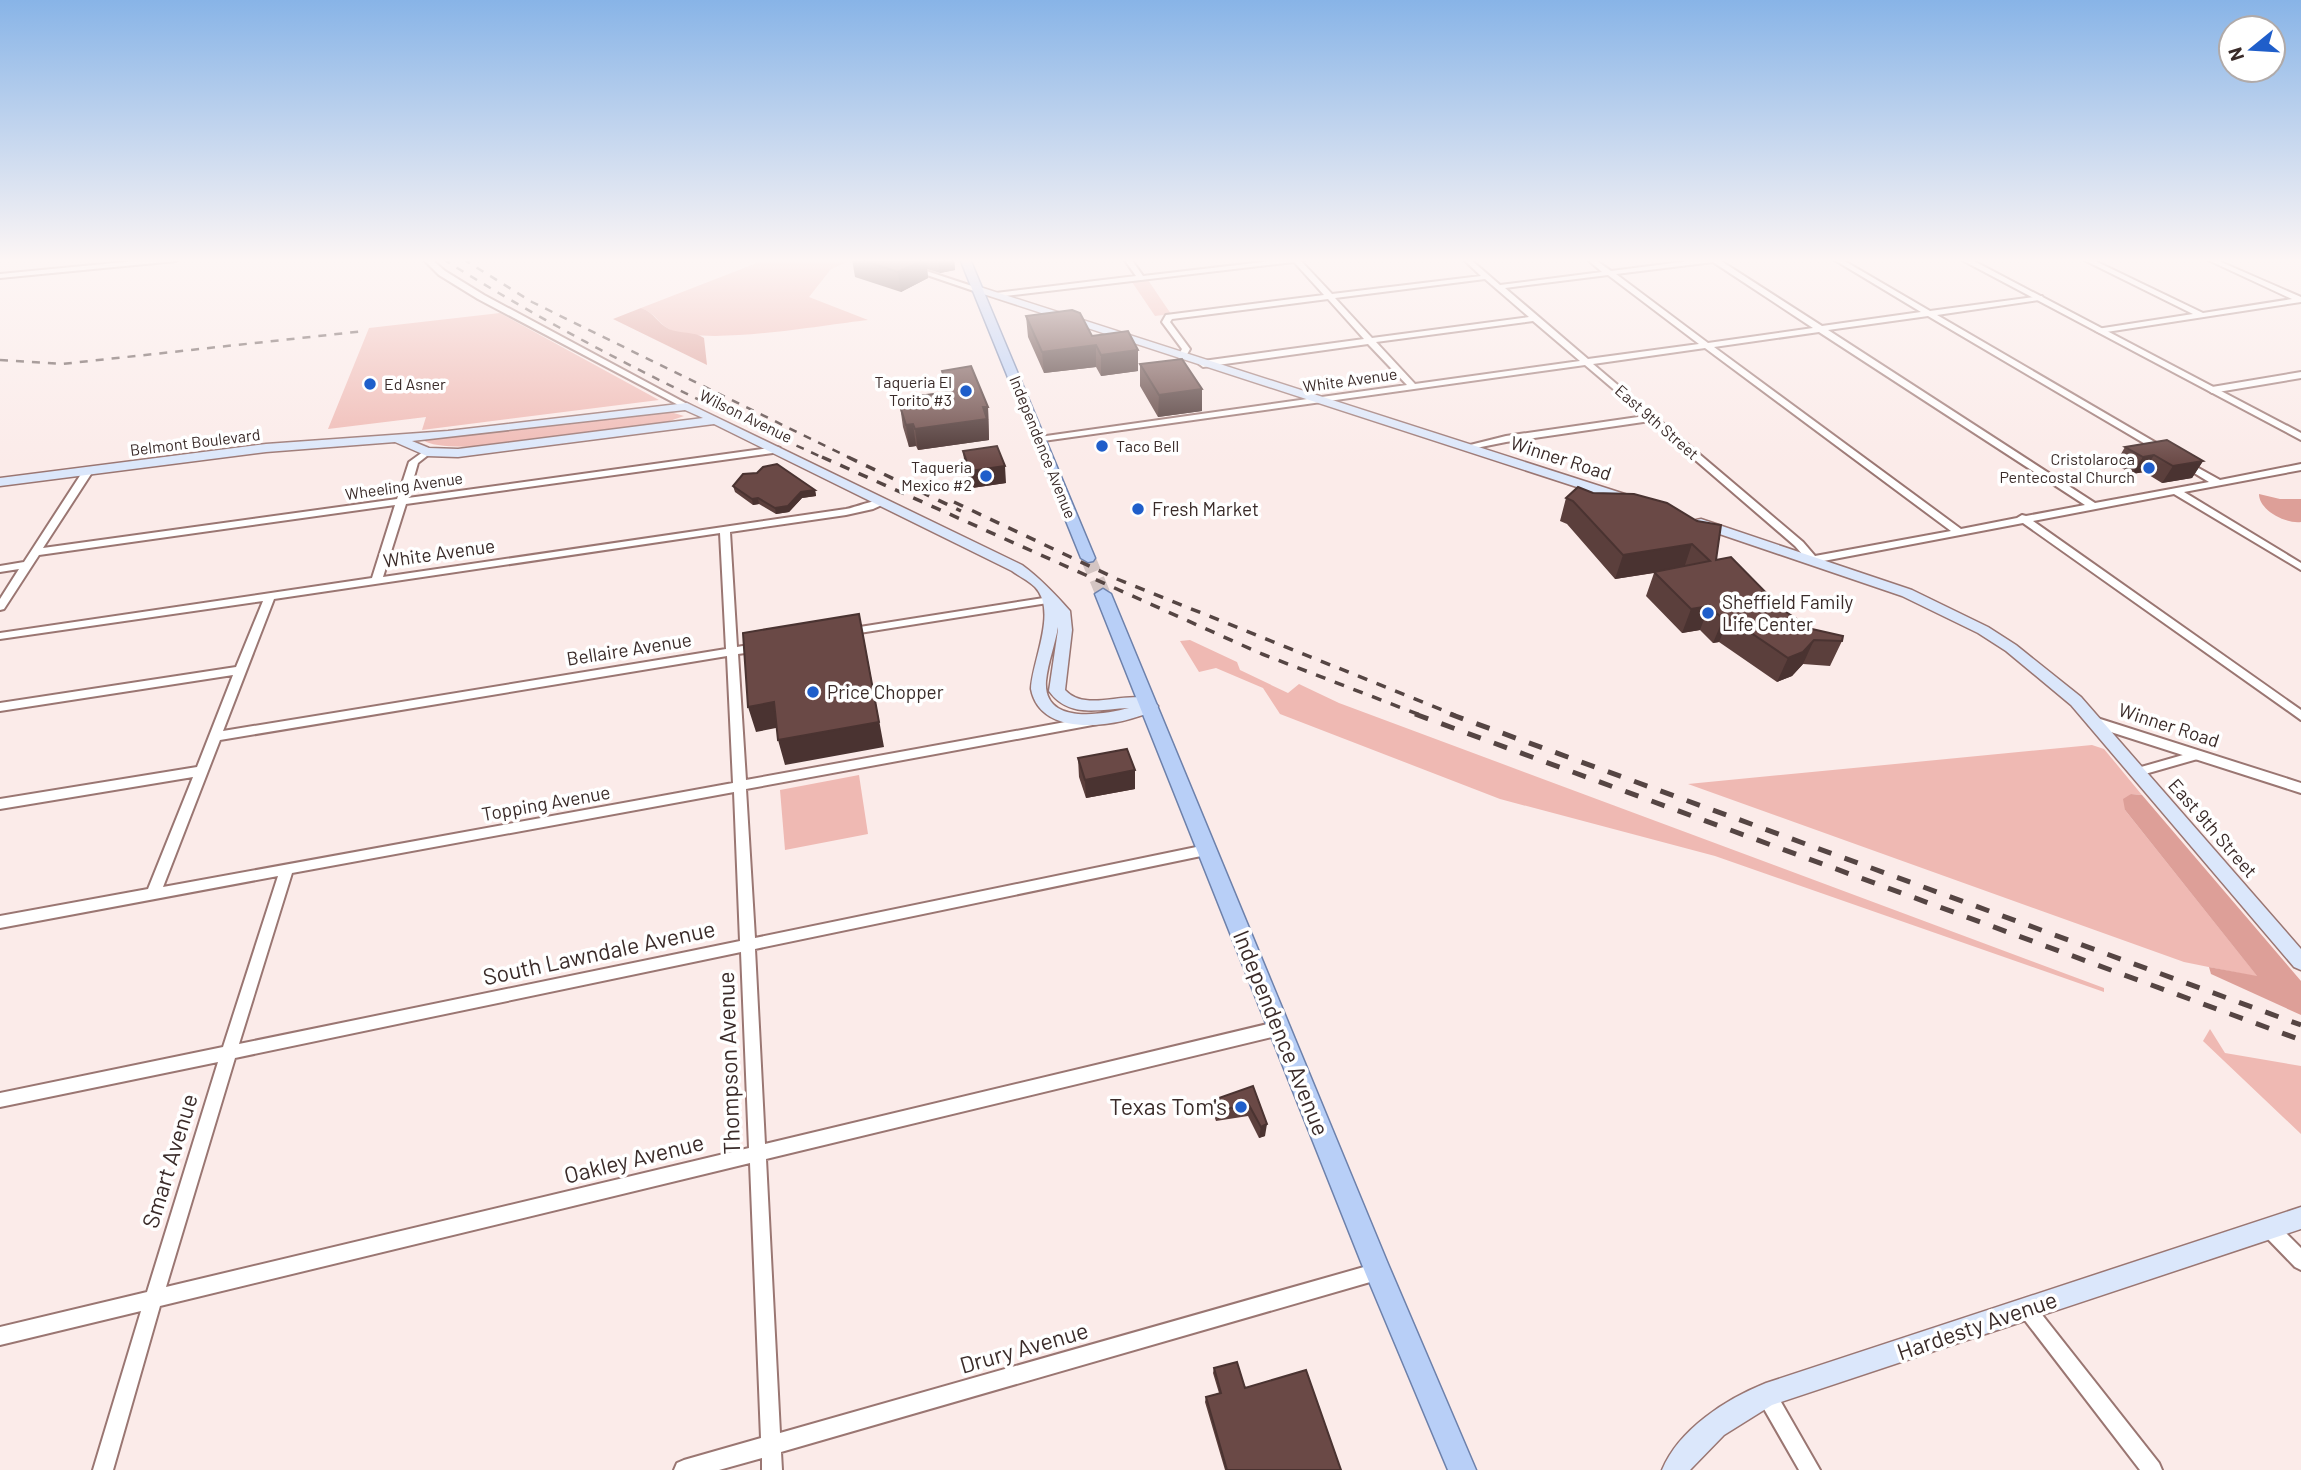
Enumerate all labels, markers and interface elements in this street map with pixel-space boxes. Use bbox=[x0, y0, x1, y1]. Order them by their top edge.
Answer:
north arrow bbox=[2217, 14, 2287, 84]
text: N bbox=[2222, 45, 2248, 64]
street label: White Avenue bbox=[1302, 363, 1398, 396]
place label: Taqueria El Torito #3 bbox=[874, 372, 952, 409]
street label: Independence Avenue bbox=[1006, 373, 1081, 521]
place label: Ed Asner bbox=[384, 374, 446, 393]
marker: Ed Asner bbox=[362, 376, 378, 392]
street label: East 9th Street bbox=[1612, 380, 1703, 463]
marker: Taqueria El Torito #3 bbox=[958, 383, 974, 399]
street label: Wilson Avenue bbox=[697, 385, 796, 446]
street label: Belmont Boulevard bbox=[129, 424, 261, 459]
street label: Winner Road bbox=[1508, 430, 1615, 485]
place label: Taco Bell bbox=[1116, 436, 1179, 455]
marker: Taco Bell bbox=[1094, 438, 1110, 454]
place label: Cristolaroca Pentecostal Church bbox=[1999, 449, 2135, 486]
place label: Taqueria Mexico #2 bbox=[901, 457, 972, 494]
marker: Cristolaroca Pentecostal Church bbox=[2141, 460, 2157, 476]
street label: Wheeling Avenue bbox=[344, 468, 464, 503]
marker: Taqueria Mexico #2 bbox=[978, 468, 994, 484]
place label: Fresh Market bbox=[1152, 497, 1259, 520]
marker: Fresh Market bbox=[1130, 501, 1146, 517]
street label: White Avenue bbox=[382, 533, 496, 572]
place label: Sheffield Family Life Center bbox=[1722, 590, 1854, 635]
marker: Sheffield Family Life Center bbox=[1700, 605, 1716, 621]
street label: Bellaire Avenue bbox=[565, 627, 693, 670]
place label: Price Chopper bbox=[827, 680, 944, 703]
marker: Price Chopper bbox=[805, 684, 821, 700]
street label: Winner Road bbox=[2116, 697, 2223, 752]
street label: East 9th Street bbox=[2164, 773, 2263, 882]
street label: Topping Avenue bbox=[480, 780, 612, 825]
street label: South Lawndale Avenue bbox=[480, 914, 717, 990]
street label: Independence Avenue bbox=[1228, 926, 1336, 1139]
street label: Thompson Avenue bbox=[711, 971, 745, 1155]
street label: Smart Avenue bbox=[135, 1090, 203, 1231]
place label: Texas Tom's bbox=[1109, 1092, 1227, 1120]
marker: Texas Tom's bbox=[1233, 1099, 1249, 1115]
street label: Oakley Avenue bbox=[561, 1127, 707, 1189]
street label: Hardesty Avenue bbox=[1893, 1285, 2060, 1366]
street label: Drury Avenue bbox=[956, 1315, 1091, 1379]

